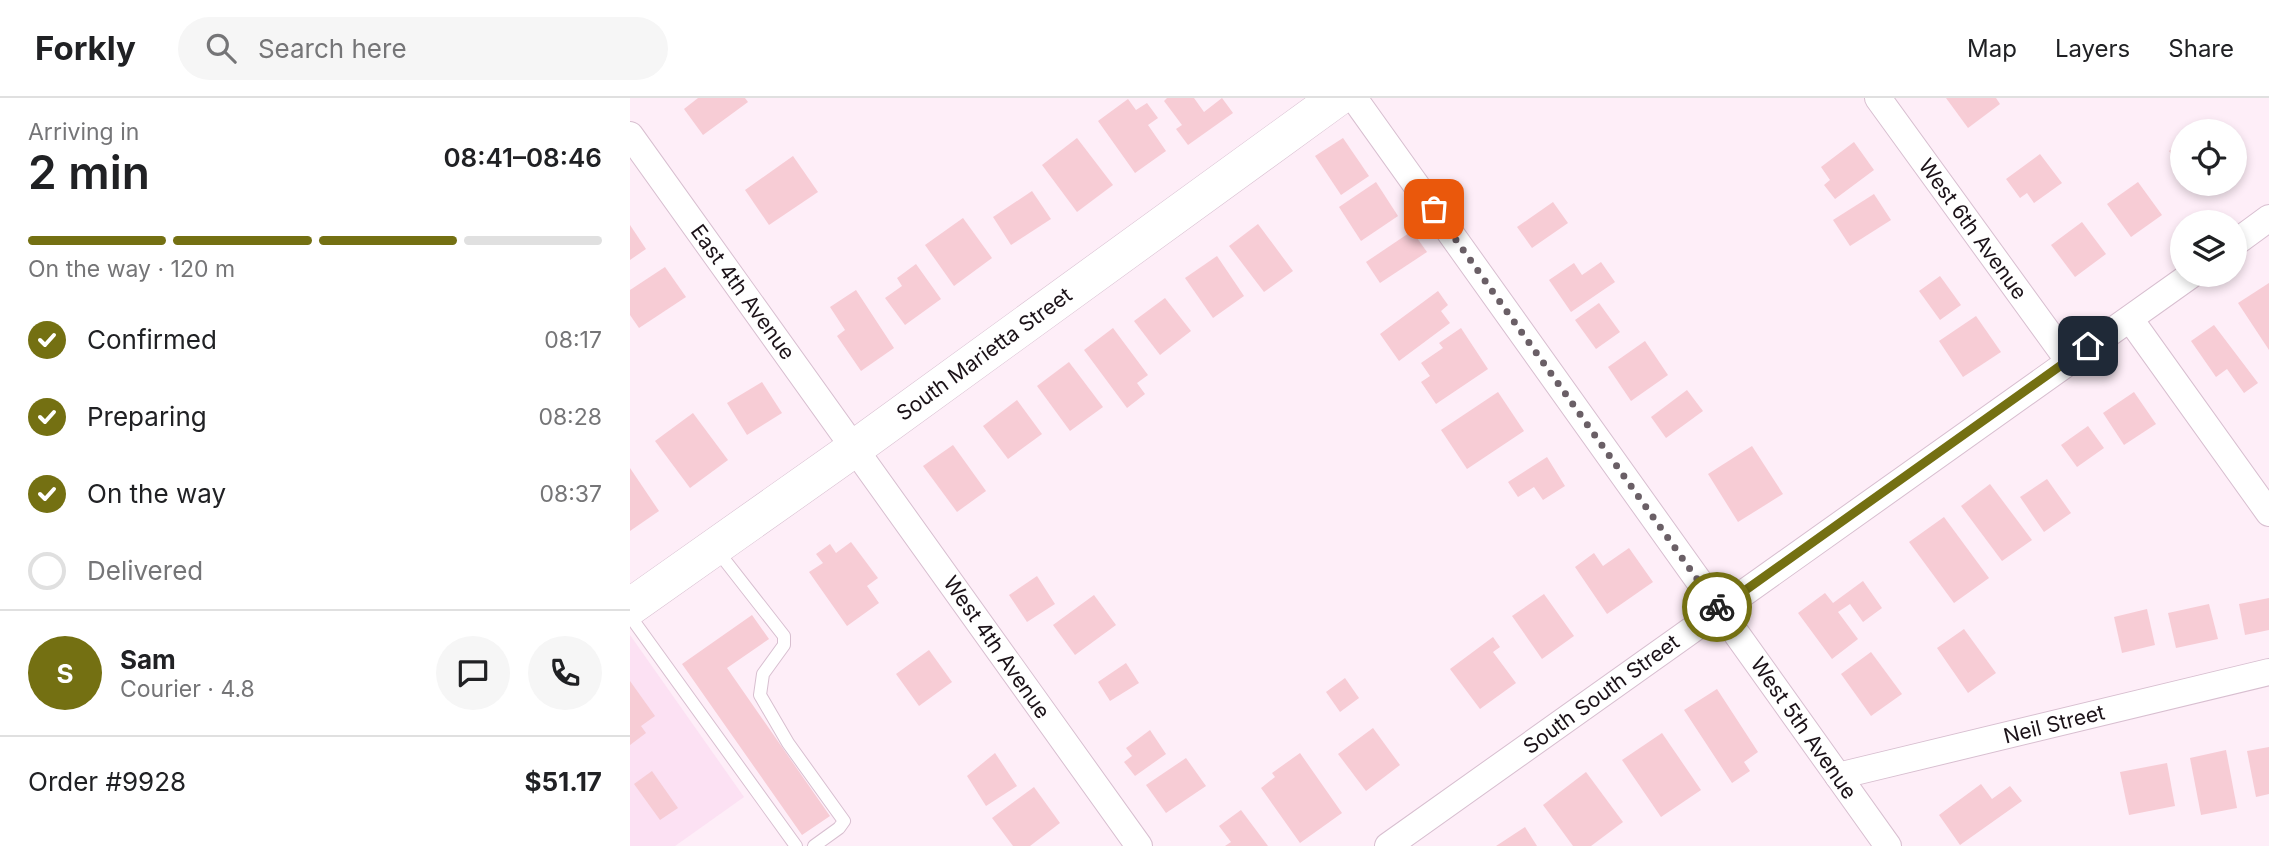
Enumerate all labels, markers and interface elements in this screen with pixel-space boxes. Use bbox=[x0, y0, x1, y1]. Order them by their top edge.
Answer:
search box bbox=[178, 17, 668, 80]
text: Forkly bbox=[35, 28, 136, 68]
icon: search bbox=[202, 29, 240, 67]
text: Search here bbox=[258, 33, 407, 64]
text: Map bbox=[1967, 34, 2017, 63]
text: Layers bbox=[2055, 34, 2130, 63]
text: Share bbox=[2168, 34, 2234, 63]
text: Arriving in bbox=[28, 118, 139, 146]
map controls bbox=[2170, 119, 2247, 287]
button: locate bbox=[2170, 119, 2247, 196]
text: 08:41–08:46 bbox=[443, 142, 602, 173]
text: 2 min bbox=[28, 144, 150, 200]
street label: West 6th Avenue bbox=[1914, 154, 2032, 304]
pin bbox=[1404, 179, 1464, 239]
icon: bag bbox=[1415, 190, 1453, 228]
button: layers bbox=[2170, 210, 2247, 287]
street label: East 4th Avenue bbox=[686, 220, 800, 364]
text: On the way · 120 m bbox=[28, 255, 235, 283]
street label: South Marietta Street bbox=[892, 282, 1077, 426]
pin bbox=[2058, 316, 2118, 376]
icon: check bbox=[28, 321, 66, 359]
text: Confirmed bbox=[87, 324, 217, 355]
text: 08:17 bbox=[544, 326, 602, 354]
icon: home bbox=[2069, 327, 2107, 365]
icon: check bbox=[28, 398, 66, 436]
text: Preparing bbox=[87, 401, 207, 432]
text: 08:28 bbox=[538, 403, 602, 431]
icon: check bbox=[28, 475, 66, 513]
text: On the way bbox=[87, 478, 226, 509]
text: 08:37 bbox=[539, 480, 602, 508]
text: Delivered bbox=[87, 555, 203, 586]
street label: West 4th Avenue bbox=[939, 571, 1055, 723]
courier bbox=[1682, 572, 1752, 642]
icon: bike bbox=[1698, 588, 1736, 626]
street label: South South Street bbox=[1518, 629, 1684, 759]
button: chat bbox=[436, 636, 510, 710]
button: phone bbox=[528, 636, 602, 710]
text: Sam bbox=[120, 644, 176, 675]
street label: West 5th Avenue bbox=[1746, 652, 1862, 804]
text: S bbox=[56, 658, 74, 689]
text: Courier · 4.8 bbox=[120, 675, 255, 703]
street label: Neil Street bbox=[2001, 699, 2107, 749]
text: Order #9928 bbox=[28, 766, 186, 797]
text: $51.17 bbox=[524, 766, 602, 797]

